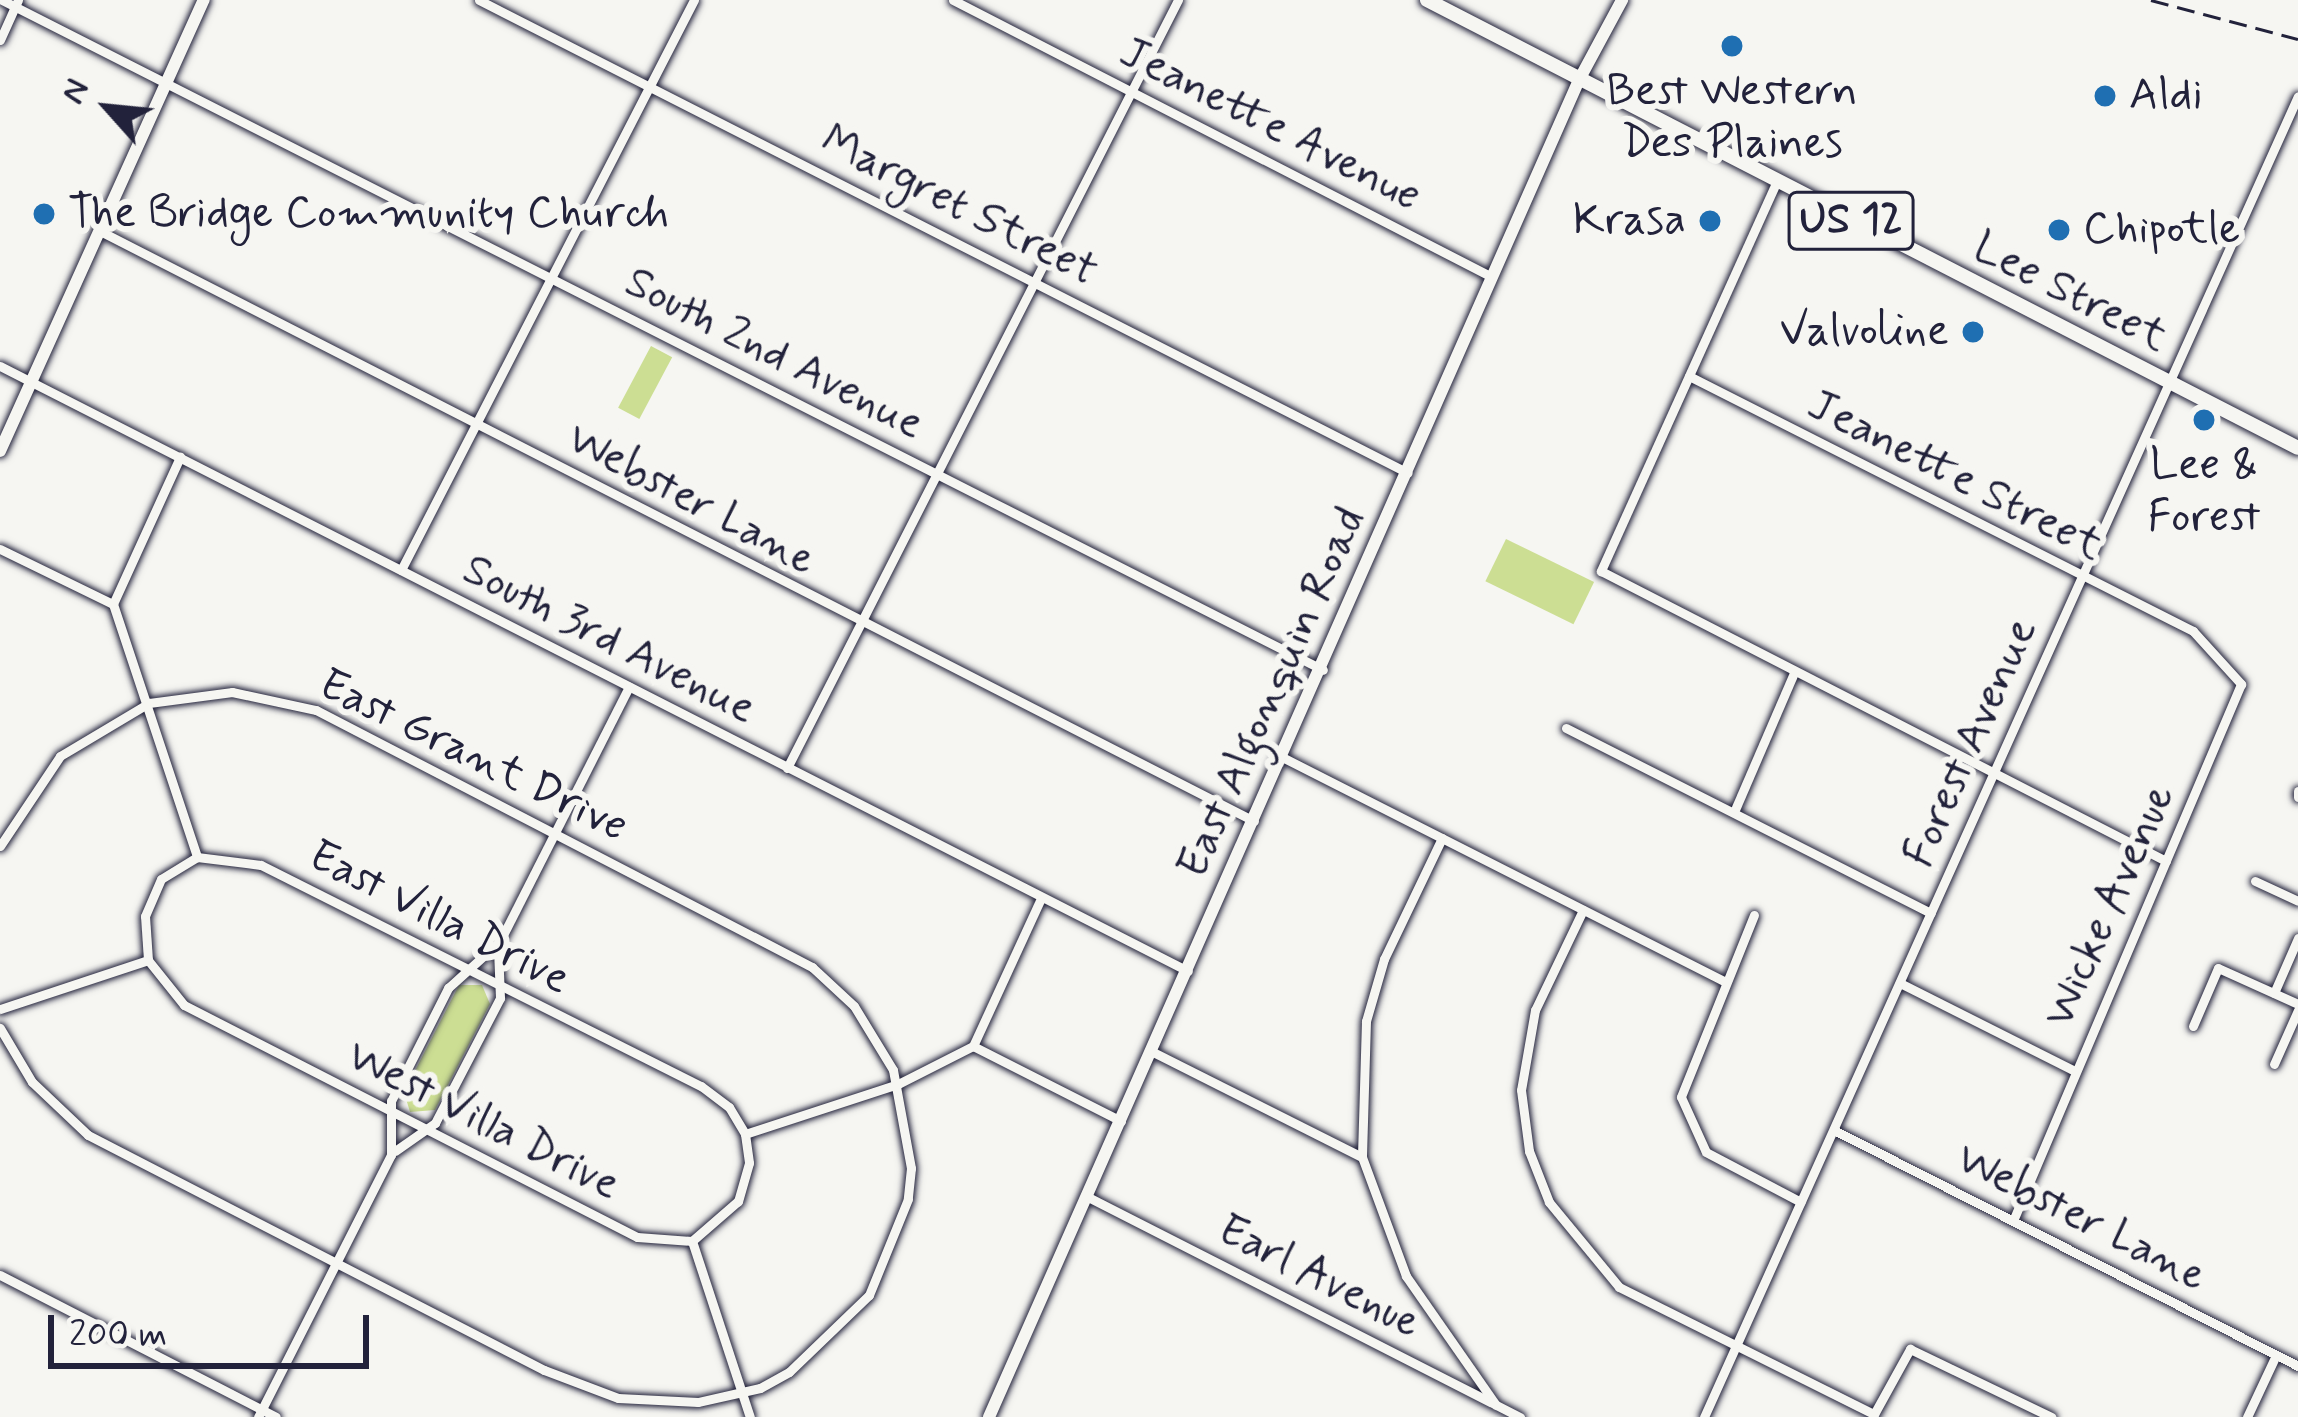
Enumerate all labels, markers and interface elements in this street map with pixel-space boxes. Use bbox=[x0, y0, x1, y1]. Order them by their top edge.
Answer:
street label: Jeanette Avenue bbox=[1108, 25, 1432, 225]
marker: Best Western Des Plaines bbox=[1719, 33, 1745, 59]
north arrow bbox=[48, 48, 168, 168]
place label: Best Western Des Plaines bbox=[1606, 65, 1858, 171]
place label: Aldi bbox=[2129, 69, 2203, 123]
text: N bbox=[51, 72, 101, 111]
marker: Aldi bbox=[2092, 83, 2118, 109]
street label: Margret Street bbox=[813, 114, 1105, 298]
road number: US 12 bbox=[1785, 185, 1917, 257]
place label: The Bridge Community Church bbox=[68, 187, 665, 241]
place label: Krasa bbox=[1573, 194, 1686, 248]
marker: The Bridge Community Church bbox=[31, 201, 57, 227]
place label: Chipotle bbox=[2083, 203, 2240, 257]
marker: Krasa bbox=[1697, 208, 1723, 234]
marker: Chipotle bbox=[2046, 217, 2072, 243]
street label: Lee Street bbox=[1964, 221, 2176, 365]
street label: South 2nd Avenue bbox=[615, 255, 933, 453]
place label: Valvoline bbox=[1780, 305, 1949, 359]
marker: Valvoline bbox=[1960, 319, 1986, 345]
street label: Jeanette Street bbox=[1798, 378, 2112, 574]
marker: Lee & Forest bbox=[2191, 407, 2217, 433]
street label: Webster Lane bbox=[560, 413, 822, 587]
place label: Lee & Forest bbox=[2147, 439, 2261, 545]
street label: East Algonquin Road bbox=[1167, 502, 1377, 884]
street label: South 3rd Avenue bbox=[452, 542, 766, 738]
street label: Forest Avenue bbox=[1892, 610, 2050, 876]
street label: East Grant Drive bbox=[311, 658, 635, 854]
street label: Wicke Avenue bbox=[2031, 773, 2189, 1039]
street label: East Villa Drive bbox=[300, 829, 578, 1007]
street label: West Villa Drive bbox=[339, 1030, 627, 1212]
street label: Webster Lane bbox=[1949, 1133, 2213, 1303]
street label: Earl Avenue bbox=[1204, 1200, 1434, 1354]
scale bar bbox=[54, 1291, 375, 1365]
text: 200 m bbox=[69, 1312, 167, 1359]

